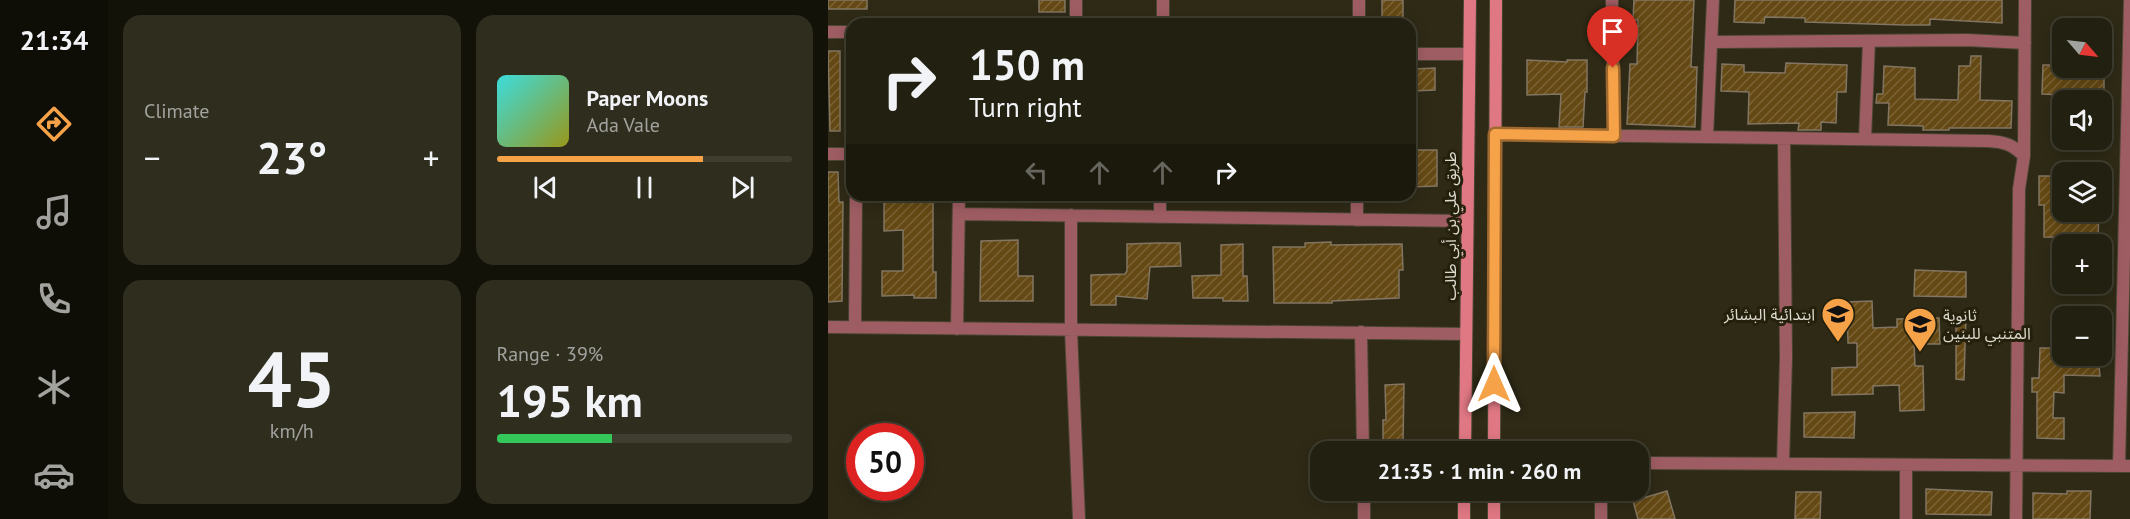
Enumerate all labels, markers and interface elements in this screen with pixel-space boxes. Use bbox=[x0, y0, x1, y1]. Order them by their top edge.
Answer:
pin bbox=[1587, 6, 1638, 68]
icon: arrive bbox=[1596, 15, 1629, 48]
north arrow bbox=[2052, 18, 2112, 78]
map controls bbox=[2052, 18, 2112, 366]
text: 21:34 bbox=[20, 23, 88, 57]
text: 150 m bbox=[969, 37, 1085, 92]
icon: right bbox=[870, 42, 948, 120]
text: Paper Moons bbox=[587, 84, 708, 112]
text: Turn right bbox=[969, 90, 1082, 124]
button: sound bbox=[2052, 90, 2112, 150]
text: Climate bbox=[144, 98, 210, 124]
icon: directions bbox=[33, 103, 75, 145]
text: Ada Vale bbox=[587, 112, 660, 138]
text: 23° bbox=[256, 128, 327, 186]
text: − bbox=[144, 136, 161, 179]
text: + bbox=[423, 136, 439, 179]
street label: طريق علي بن أبي طالب bbox=[1440, 151, 1463, 301]
icon: left bbox=[1020, 156, 1053, 189]
icon: ahead bbox=[1083, 156, 1116, 189]
icon: ahead bbox=[1146, 156, 1179, 189]
icon: right bbox=[1209, 156, 1242, 189]
button: layers bbox=[2052, 162, 2112, 222]
icon: previous bbox=[529, 171, 562, 204]
icon: pause bbox=[628, 171, 661, 204]
icon: next bbox=[726, 171, 759, 204]
icon: music bbox=[33, 191, 75, 233]
button: + bbox=[2052, 234, 2112, 294]
icon: phone bbox=[33, 278, 75, 320]
school or university icon: ابتدائية البشائر bbox=[1820, 296, 1856, 343]
place label: ابتدائية البشائر bbox=[1723, 304, 1815, 324]
place label: ثانوية المتنبي للبنين bbox=[1943, 305, 2031, 346]
school or university icon: ثانوية المتنبي للبنين bbox=[1902, 306, 1938, 353]
button: − bbox=[2052, 306, 2112, 366]
text: 45 bbox=[248, 328, 336, 429]
text: Range · 39% bbox=[497, 341, 603, 367]
position arrow bbox=[1462, 352, 1526, 416]
icon: climate bbox=[33, 366, 75, 408]
text: 195 km bbox=[497, 371, 643, 429]
text: km/h bbox=[270, 418, 314, 444]
speed limit sign: 50 bbox=[846, 423, 924, 501]
icon: car bbox=[33, 454, 75, 496]
text: 21:35 · 1 min · 260 m bbox=[1378, 457, 1581, 485]

